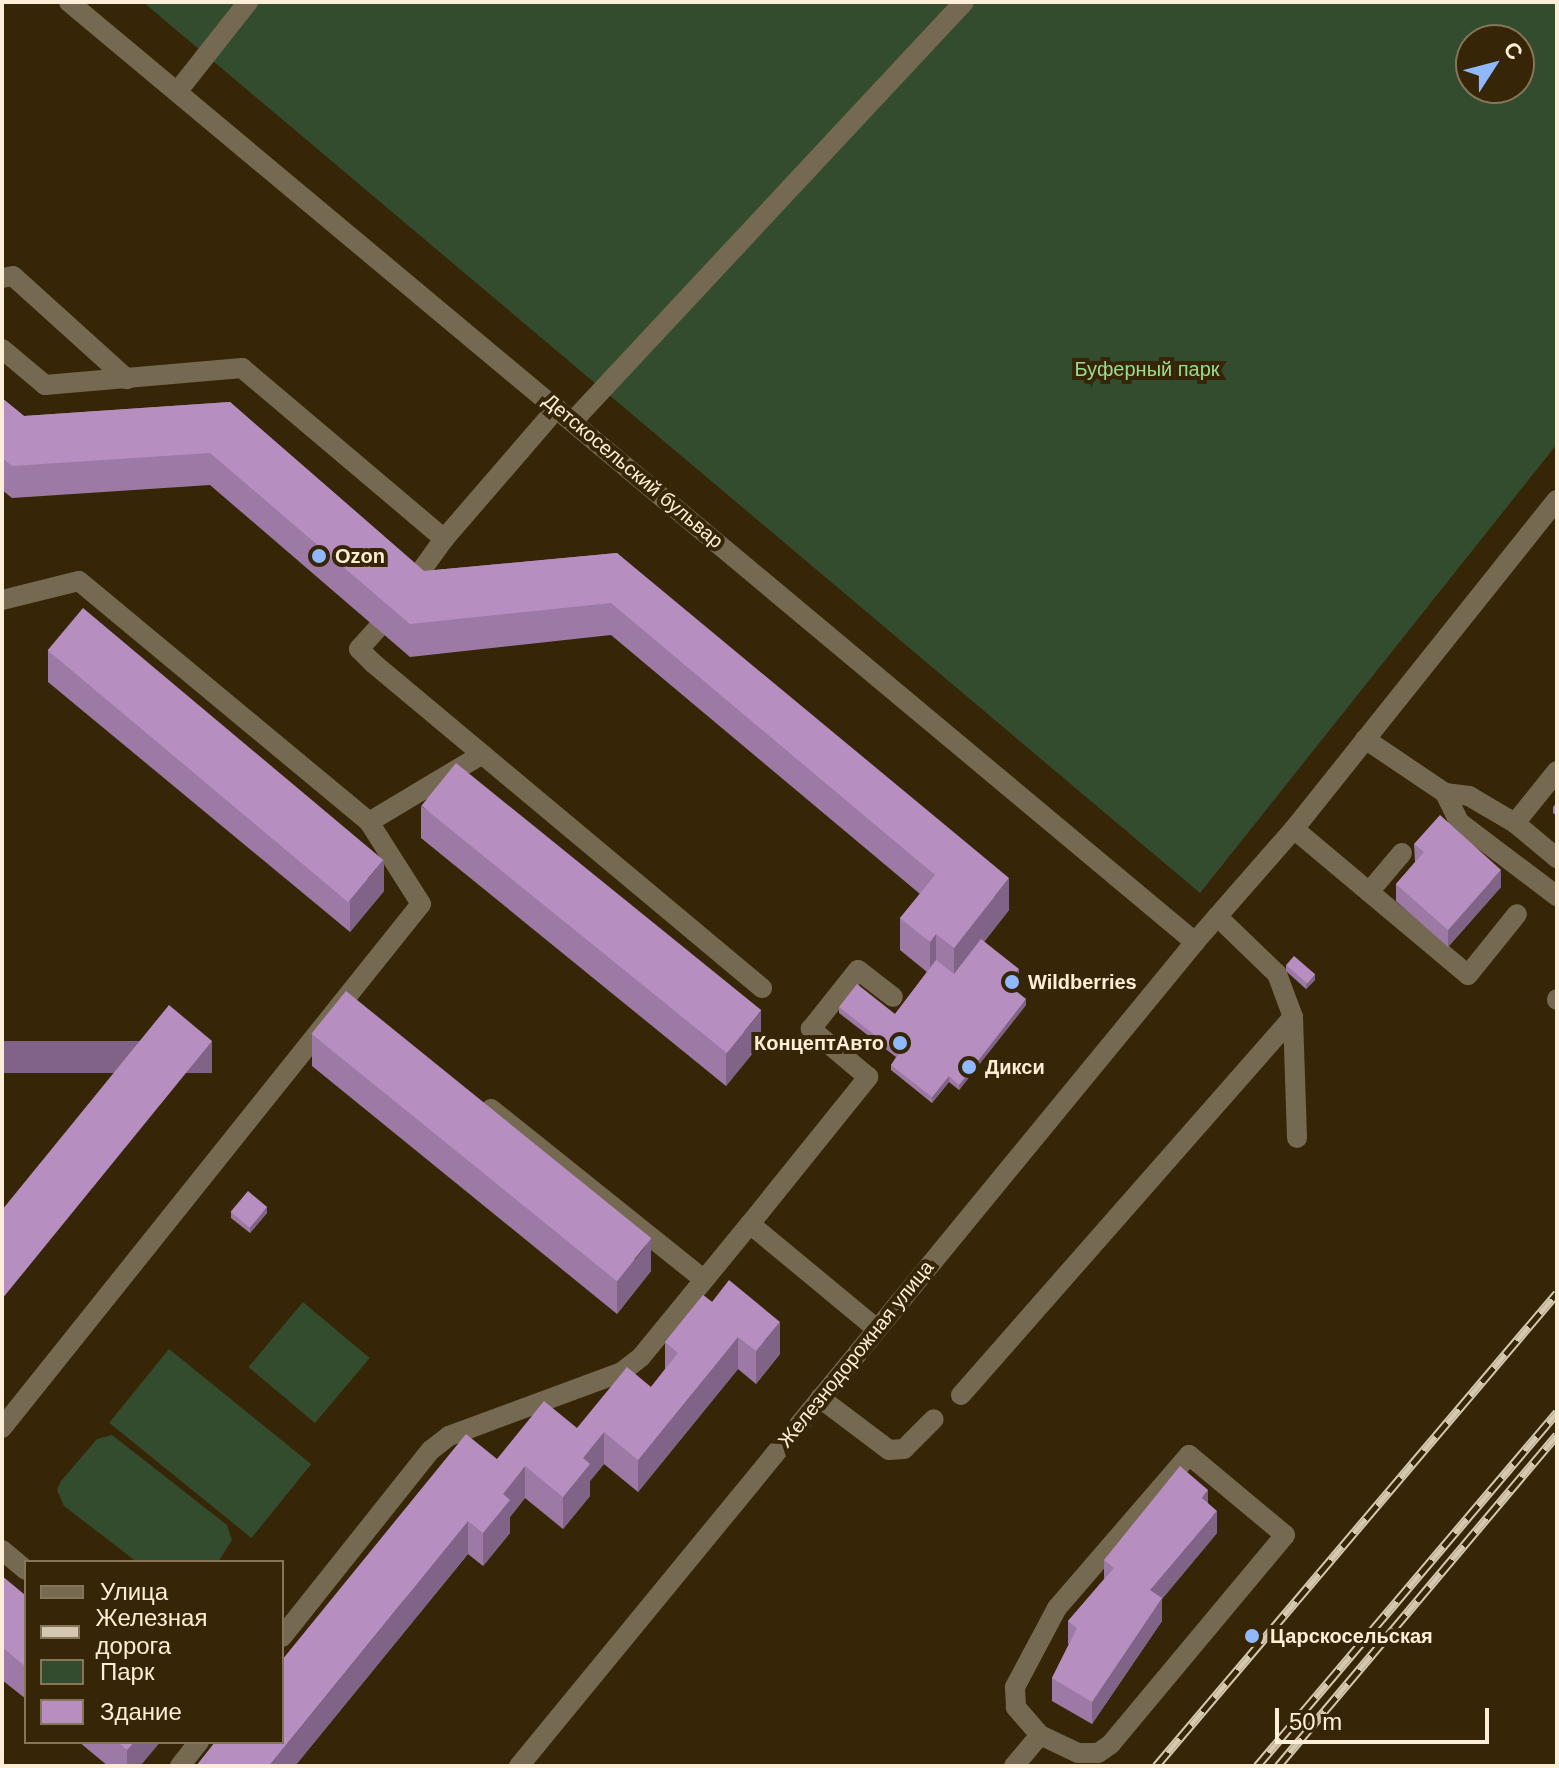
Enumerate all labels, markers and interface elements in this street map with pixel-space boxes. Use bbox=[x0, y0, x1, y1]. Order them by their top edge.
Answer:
north arrow bbox=[1455, 24, 1535, 104]
text: С bbox=[1498, 37, 1528, 65]
park label: Буферный парк bbox=[1074, 357, 1220, 381]
street label: Детскосельский бульвар bbox=[538, 389, 728, 553]
place label: Ozon bbox=[335, 544, 385, 568]
marker: Ozon bbox=[310, 547, 328, 565]
place label: Wildberries bbox=[1028, 970, 1137, 994]
marker: Wildberries bbox=[1003, 973, 1021, 991]
place label: КонцептАвто bbox=[754, 1031, 884, 1055]
marker: КонцептАвто bbox=[891, 1034, 909, 1052]
place label: Дикси bbox=[985, 1055, 1045, 1079]
marker: Дикси bbox=[960, 1058, 978, 1076]
street label: Железнодорожная улица bbox=[773, 1256, 939, 1452]
legend bbox=[24, 1560, 284, 1744]
text: Улица bbox=[100, 1578, 168, 1605]
text: Железная дорога bbox=[96, 1604, 207, 1659]
place label: Царскосельская bbox=[1270, 1624, 1433, 1648]
marker: Царскосельская bbox=[1241, 1625, 1263, 1647]
text: Парк bbox=[100, 1658, 154, 1685]
scale bar bbox=[1279, 1692, 1493, 1742]
text: Здание bbox=[100, 1698, 182, 1725]
text: 50 m bbox=[1289, 1708, 1342, 1735]

